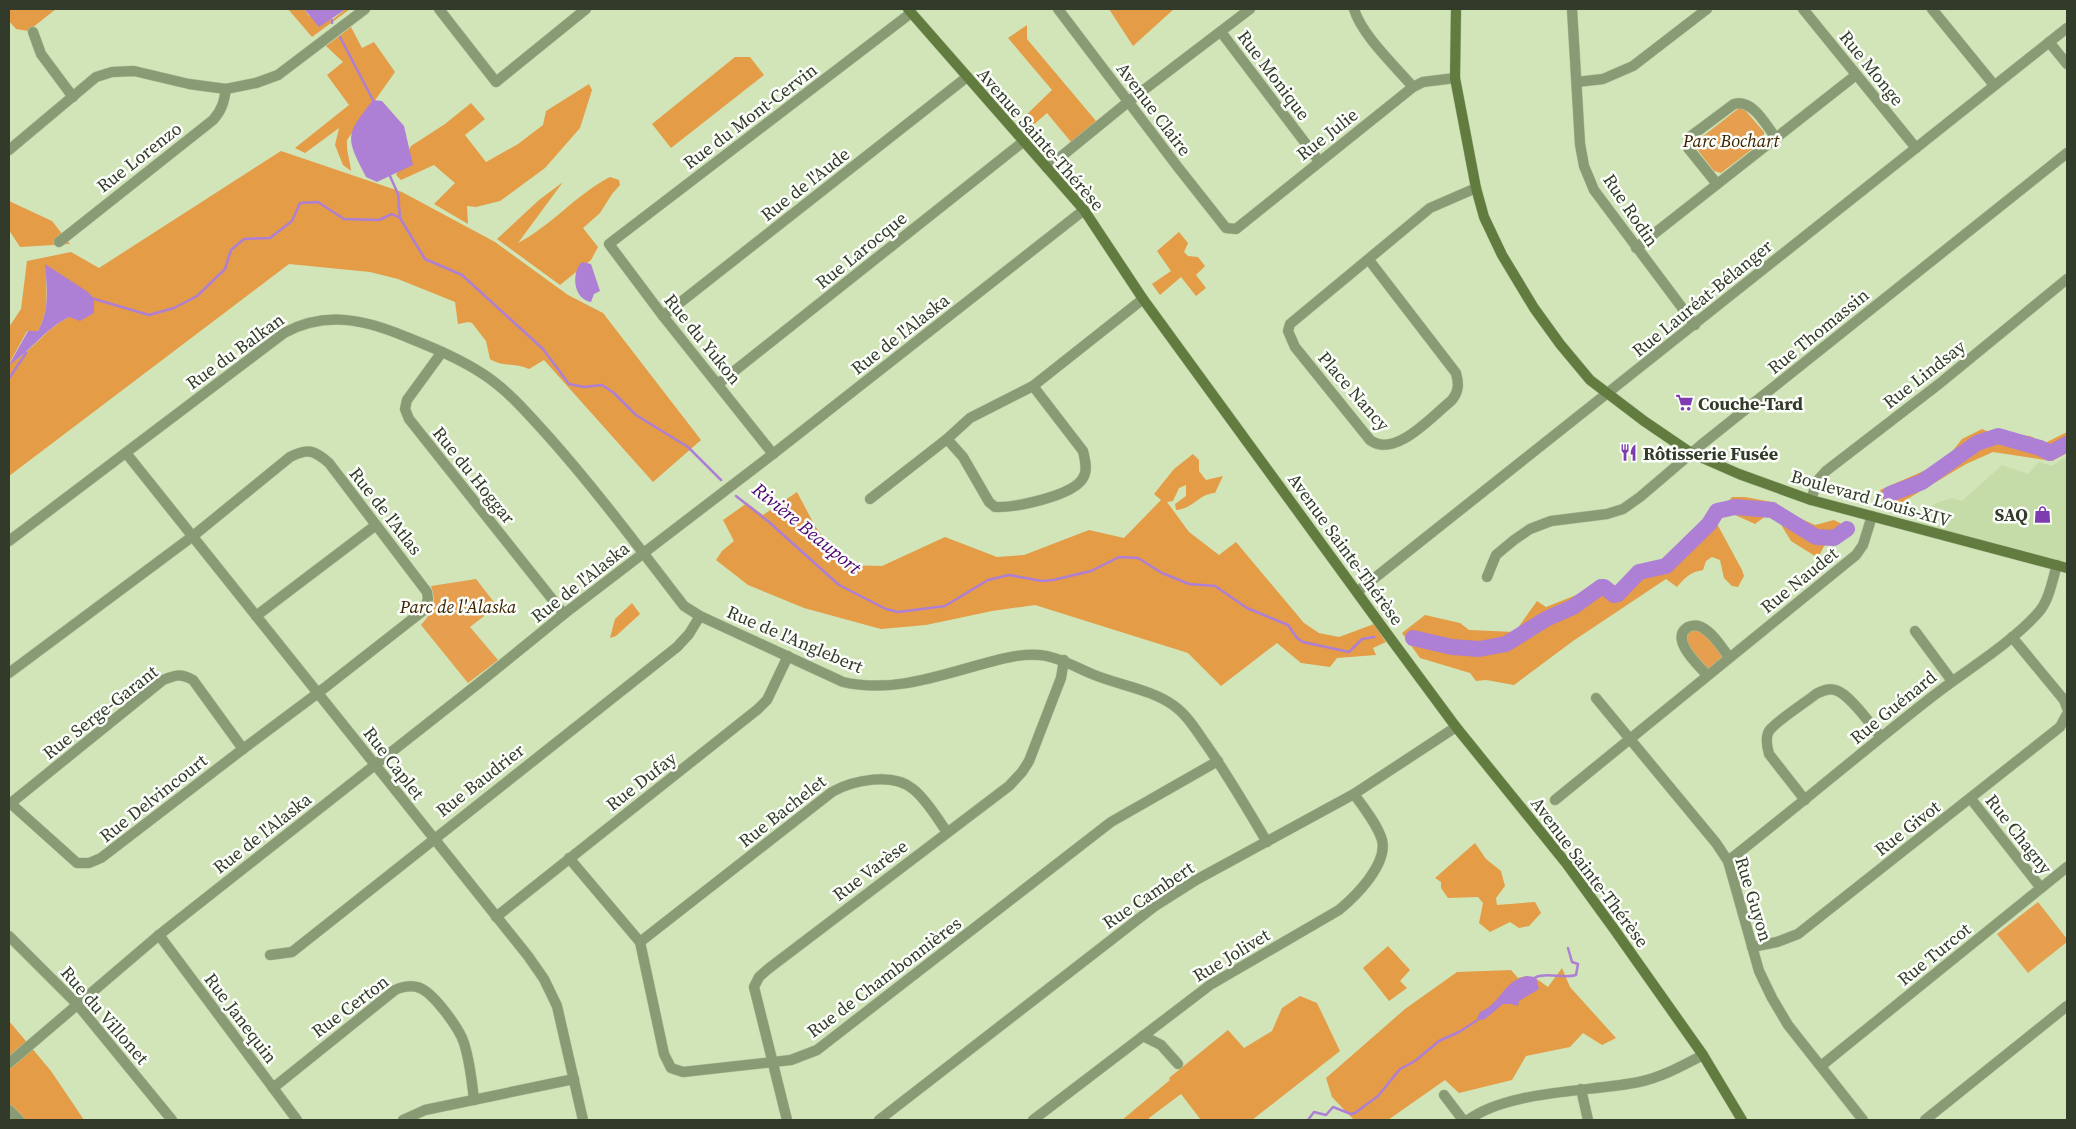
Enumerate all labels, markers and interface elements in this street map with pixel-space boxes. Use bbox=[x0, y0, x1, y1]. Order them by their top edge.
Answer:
street label: Rue Monique bbox=[1232, 25, 1316, 125]
street label: Rue Monge bbox=[1834, 25, 1910, 111]
street label: Rue du Mont-Cervin bbox=[678, 57, 822, 175]
street label: Avenue Claire bbox=[1111, 57, 1197, 161]
street label: Avenue Sainte-Thérèse bbox=[972, 62, 1110, 216]
street label: Rue Julie bbox=[1291, 102, 1363, 166]
street label: Rue Lorenzo bbox=[91, 116, 187, 198]
park label: Parc Bochart bbox=[1682, 128, 1780, 153]
street label: Rue de l'Aude bbox=[755, 141, 855, 227]
street label: Rue Rodin bbox=[1597, 169, 1665, 252]
street label: Rue Larocque bbox=[810, 205, 912, 295]
street label: Rue Lauréat-Bélanger bbox=[1626, 233, 1778, 362]
street label: Rue Thomassin bbox=[1762, 282, 1874, 380]
street label: Rue de l'Alaska bbox=[846, 287, 955, 380]
street label: Rue du Yukon bbox=[659, 288, 747, 390]
street label: Rue du Balkan bbox=[181, 307, 289, 395]
street label: Rue Lindsay bbox=[1878, 333, 1971, 414]
street label: Place Nancy bbox=[1312, 346, 1396, 437]
place label: Couche-Tard bbox=[1698, 391, 1803, 416]
supermarket icon: Couche-Tard bbox=[1674, 393, 1694, 413]
street label: Rue du Hoggar bbox=[427, 421, 521, 529]
place label: Rôtisserie Fusée bbox=[1643, 441, 1778, 466]
restaurant icon: Rôtisserie Fusée bbox=[1619, 443, 1639, 463]
street label: Rue de l'Atlas bbox=[344, 462, 428, 560]
street label: Boulevard Louis-XIV bbox=[1788, 463, 1954, 533]
street label: Avenue Sainte-Thérèse bbox=[1282, 468, 1410, 630]
water label: Rivière Beauport bbox=[747, 476, 867, 580]
place label: SAQ bbox=[1994, 502, 2028, 527]
shop icon: SAQ bbox=[2032, 504, 2052, 524]
street label: Rue de l'Alaska bbox=[526, 535, 635, 628]
street label: Rue Naudet bbox=[1755, 541, 1843, 619]
park label: Parc de l'Alaska bbox=[399, 594, 517, 619]
street label: Rue de l'Anglebert bbox=[723, 599, 867, 679]
street label: Rue Serge-Garant bbox=[37, 659, 163, 765]
street label: Rue Guénard bbox=[1844, 664, 1942, 750]
street label: Rue Caplet bbox=[358, 721, 430, 805]
street label: Rue Baudrier bbox=[431, 737, 530, 822]
street label: Rue Dufay bbox=[601, 745, 682, 816]
street label: Rue Delvincourt bbox=[94, 748, 212, 848]
street label: Rue Bachelet bbox=[733, 769, 831, 853]
street label: Rue de l'Alaska bbox=[208, 786, 317, 879]
street label: Rue Chagny bbox=[1980, 789, 2059, 880]
street label: Avenue Sainte-Thérèse bbox=[1525, 792, 1655, 952]
street label: Rue Givot bbox=[1869, 794, 1945, 862]
street label: Rue Varèse bbox=[827, 834, 913, 906]
street label: Rue Guyon bbox=[1729, 854, 1779, 944]
street label: Rue Cambert bbox=[1097, 855, 1199, 935]
street label: Rue de Chambonnières bbox=[802, 911, 966, 1043]
street label: Rue Turcot bbox=[1892, 917, 1976, 991]
street label: Rue Jolivet bbox=[1188, 922, 1274, 988]
street label: Rue du Villonet bbox=[55, 960, 155, 1070]
street label: Rue Janequin bbox=[199, 968, 283, 1068]
street label: Rue Certon bbox=[306, 969, 394, 1043]

